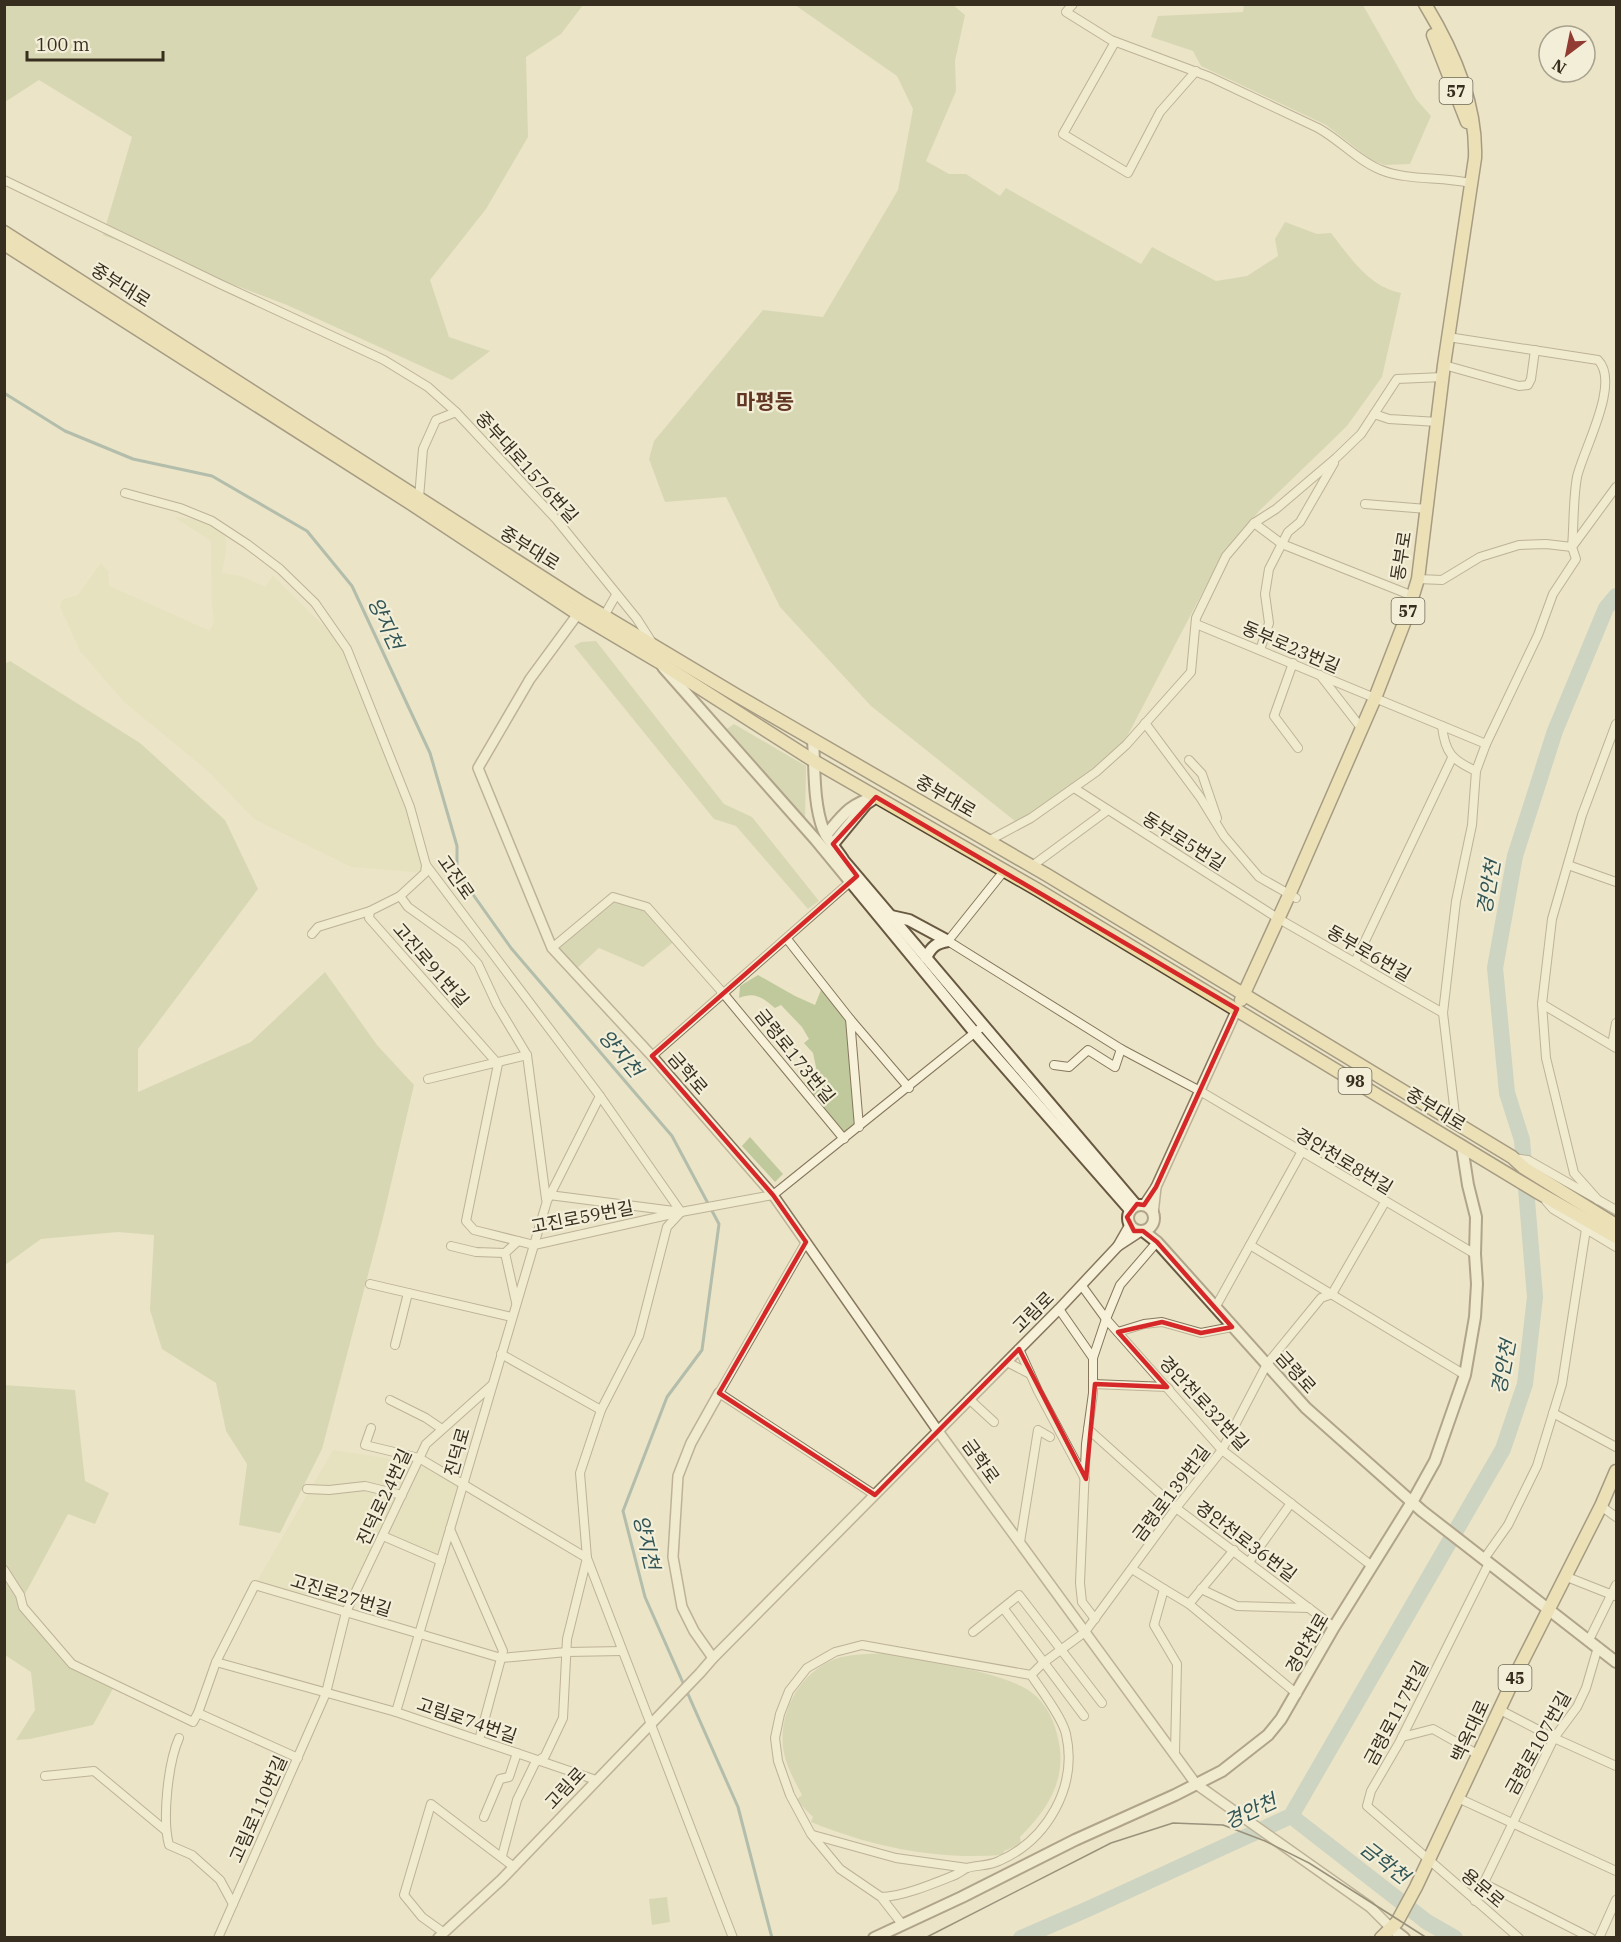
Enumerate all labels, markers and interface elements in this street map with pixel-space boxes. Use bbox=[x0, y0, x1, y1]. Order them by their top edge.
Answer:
scale bar bbox=[27, 24, 164, 62]
north arrow bbox=[1537, 24, 1597, 84]
text: 100 m bbox=[36, 33, 90, 56]
text: N bbox=[1548, 55, 1570, 79]
road number: 57 bbox=[1440, 78, 1472, 104]
street label: 중부대로 bbox=[87, 258, 155, 312]
district label: 마평동 bbox=[736, 387, 794, 415]
street label: 중부대로1576번길 bbox=[471, 406, 583, 528]
street label: 중부대로 bbox=[496, 521, 564, 575]
street label: 동부로 bbox=[1386, 530, 1416, 582]
water label: 양지천 bbox=[362, 592, 411, 656]
road number: 57 bbox=[1392, 598, 1424, 624]
street label: 동부로23번길 bbox=[1238, 616, 1344, 678]
street label: 중부대로 bbox=[912, 769, 980, 823]
street label: 동부로5번길 bbox=[1138, 806, 1230, 876]
street label: 고진로 bbox=[432, 850, 480, 904]
water label: 경안천 bbox=[1470, 855, 1507, 917]
street label: 고진로91번길 bbox=[388, 918, 474, 1012]
street label: 동부로6번길 bbox=[1323, 920, 1415, 986]
street label: 금령로173번길 bbox=[750, 1004, 840, 1108]
water label: 양지천 bbox=[593, 1023, 651, 1085]
street label: 금학로 bbox=[663, 1047, 713, 1099]
road number: 98 bbox=[1338, 1068, 1372, 1094]
street label: 중부대로 bbox=[1402, 1082, 1470, 1136]
street label: 경안천로8번길 bbox=[1291, 1123, 1397, 1199]
street label: 고진로59번길 bbox=[529, 1196, 635, 1238]
street label: 고림로 bbox=[1007, 1286, 1059, 1338]
water label: 경안천 bbox=[1484, 1335, 1522, 1397]
street label: 금령로 bbox=[1271, 1346, 1321, 1398]
street label: 경안천로32번길 bbox=[1154, 1351, 1254, 1455]
street label: 진덕로 bbox=[439, 1425, 475, 1479]
street label: 금학로 bbox=[957, 1434, 1005, 1488]
street label: 금령로139번길 bbox=[1127, 1440, 1215, 1546]
street label: 진덕로24번길 bbox=[352, 1445, 416, 1549]
street label: 경안천로36번길 bbox=[1191, 1495, 1301, 1587]
water label: 양지천 bbox=[628, 1512, 667, 1574]
street label: 고진로27번길 bbox=[288, 1569, 394, 1621]
street label: 경안천로 bbox=[1280, 1609, 1334, 1677]
street label: 금령로117번길 bbox=[1359, 1657, 1433, 1769]
road number: 45 bbox=[1498, 1665, 1532, 1691]
street label: 금령로107번길 bbox=[1500, 1687, 1576, 1799]
street label: 고림로74번길 bbox=[414, 1692, 520, 1748]
street label: 백옥대로 bbox=[1446, 1696, 1494, 1766]
street label: 고림로110번길 bbox=[224, 1752, 292, 1866]
street label: 고림로 bbox=[540, 1762, 590, 1814]
water label: 경안천 bbox=[1219, 1786, 1283, 1835]
water label: 금학천 bbox=[1355, 1834, 1417, 1891]
street label: 용문로 bbox=[1457, 1863, 1509, 1913]

